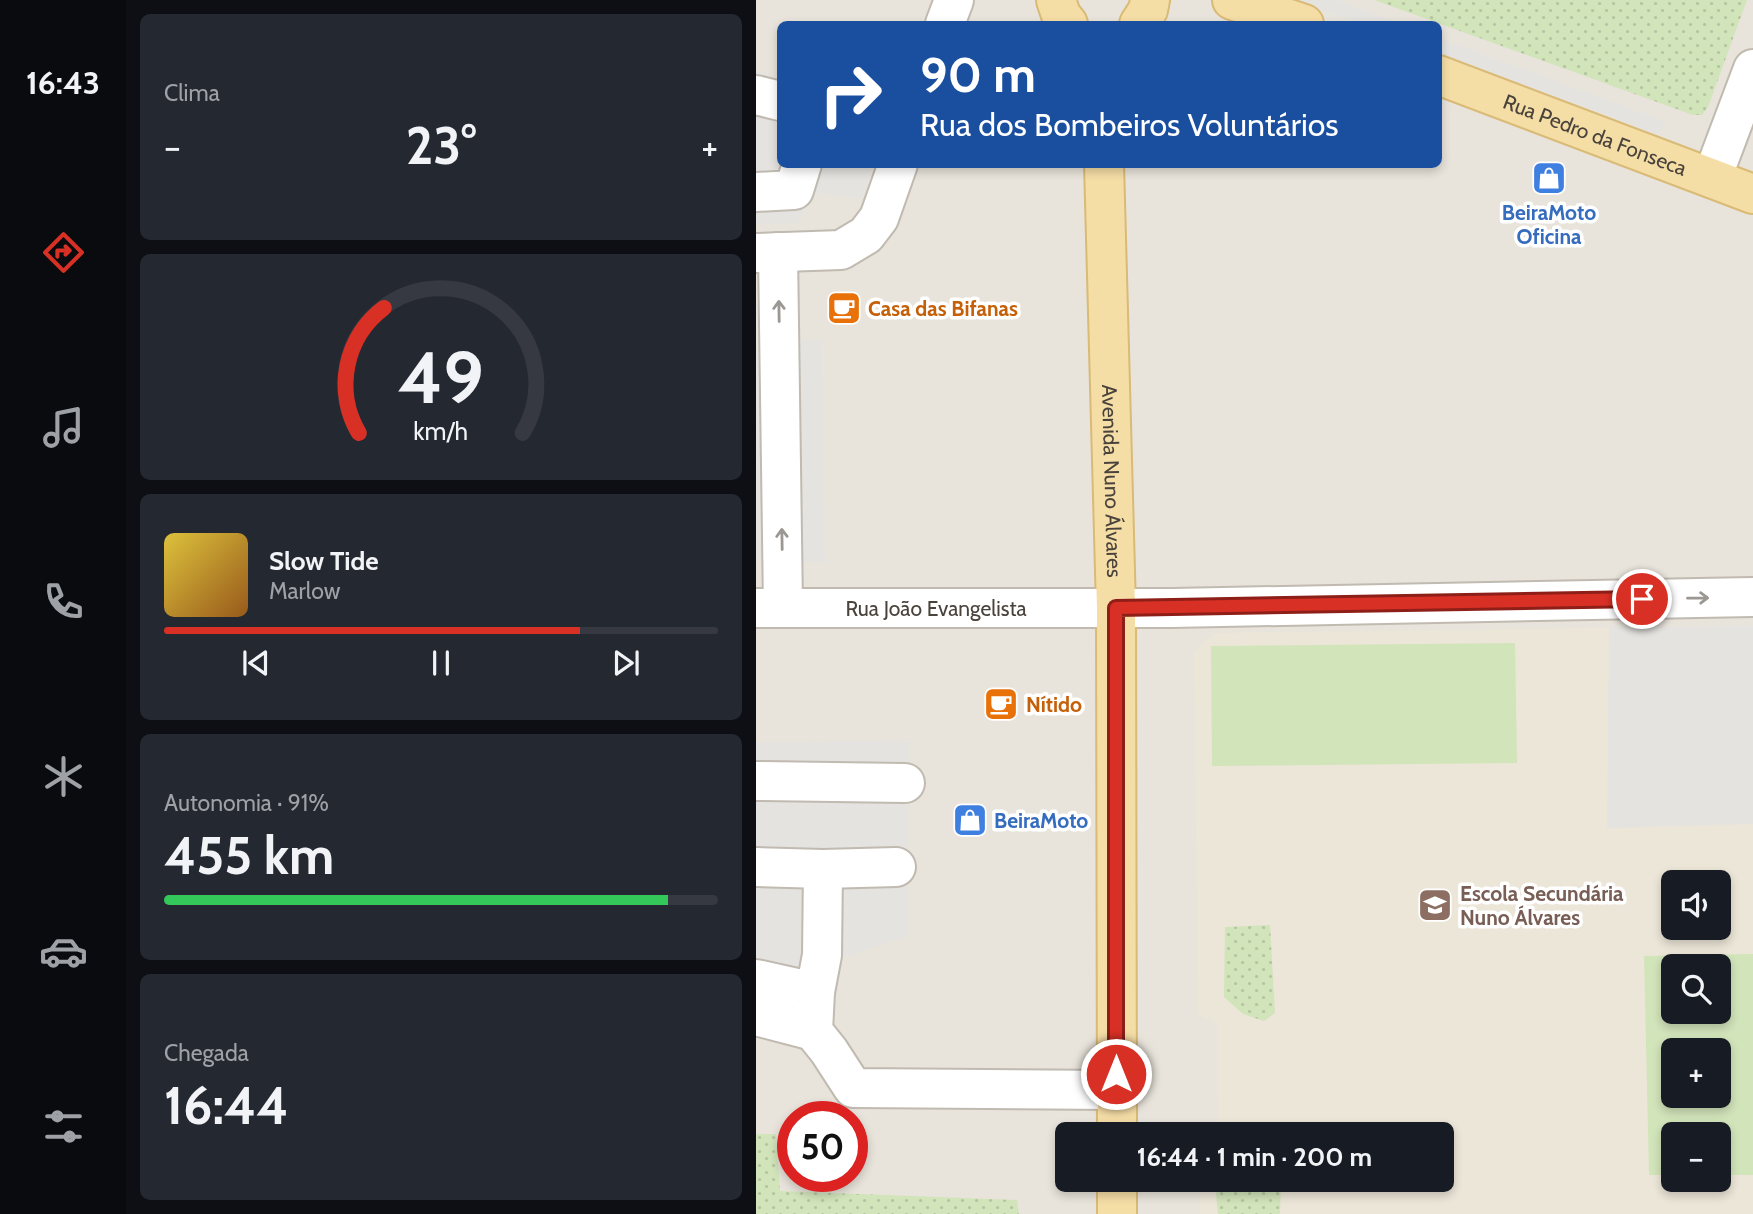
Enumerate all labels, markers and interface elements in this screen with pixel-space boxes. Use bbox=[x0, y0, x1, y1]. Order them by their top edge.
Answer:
text: 90 m bbox=[920, 45, 1036, 104]
icon: right bbox=[805, 49, 896, 140]
text: 16:43 bbox=[26, 63, 100, 102]
text: Clima bbox=[164, 79, 220, 107]
street label: Rua Pedro da Fonseca bbox=[1500, 88, 1690, 180]
text: Rua dos Bombeiros Voluntários bbox=[920, 105, 1339, 144]
text: 23° bbox=[406, 114, 476, 177]
text: − bbox=[164, 123, 181, 170]
text: + bbox=[701, 123, 718, 170]
shop icon: BeiraMoto Oficina bbox=[1530, 159, 1568, 197]
place label: BeiraMoto Oficina bbox=[1502, 200, 1596, 249]
icon: directions bbox=[39, 228, 88, 277]
cafe icon: Casa das Bifanas bbox=[825, 289, 863, 327]
place label: Casa das Bifanas bbox=[868, 296, 1018, 321]
one-way arrow bbox=[772, 300, 786, 323]
text: 49 bbox=[398, 333, 484, 421]
street label: Avenida Nuno Álvares bbox=[1097, 384, 1128, 578]
icon: music bbox=[39, 403, 88, 452]
text: km/h bbox=[414, 416, 468, 446]
one-way arrow bbox=[775, 527, 789, 550]
text: Slow Tide bbox=[269, 545, 379, 577]
pin bbox=[1612, 569, 1672, 629]
icon: phone bbox=[39, 577, 88, 626]
text: Marlow bbox=[269, 577, 340, 605]
icon: arrive bbox=[1623, 580, 1661, 618]
one-way arrow bbox=[1687, 591, 1710, 604]
street label: Rua João Evangelista bbox=[845, 596, 1027, 621]
icon: previous bbox=[237, 644, 275, 682]
icon: pause bbox=[422, 644, 460, 682]
icon: next bbox=[607, 644, 645, 682]
cafe icon: Nítido bbox=[982, 685, 1020, 723]
place label: Nítido bbox=[1026, 692, 1082, 717]
icon: climate bbox=[39, 752, 88, 801]
text: Autonomia · 91% bbox=[164, 789, 329, 817]
shop icon: BeiraMoto bbox=[951, 801, 989, 839]
place label: BeiraMoto bbox=[994, 808, 1088, 833]
text: 455 km bbox=[164, 824, 334, 887]
map controls bbox=[1661, 870, 1731, 1192]
button: sound bbox=[1661, 870, 1731, 940]
place label: Escola Secundária Nuno Álvares bbox=[1460, 881, 1624, 930]
school or university icon: Escola Secundária Nuno Álvares bbox=[1416, 886, 1454, 924]
icon: car bbox=[39, 927, 88, 976]
button: search bbox=[1661, 954, 1731, 1024]
position arrow bbox=[1079, 1037, 1153, 1111]
button: + bbox=[1661, 1038, 1731, 1108]
text: Chegada bbox=[164, 1039, 249, 1067]
text: 16:44 bbox=[164, 1074, 289, 1137]
speed limit sign: 50 bbox=[777, 1101, 868, 1192]
icon: filters bbox=[39, 1102, 88, 1151]
button: − bbox=[1661, 1122, 1731, 1192]
text: 16:44 · 1 min · 200 m bbox=[1137, 1141, 1372, 1173]

